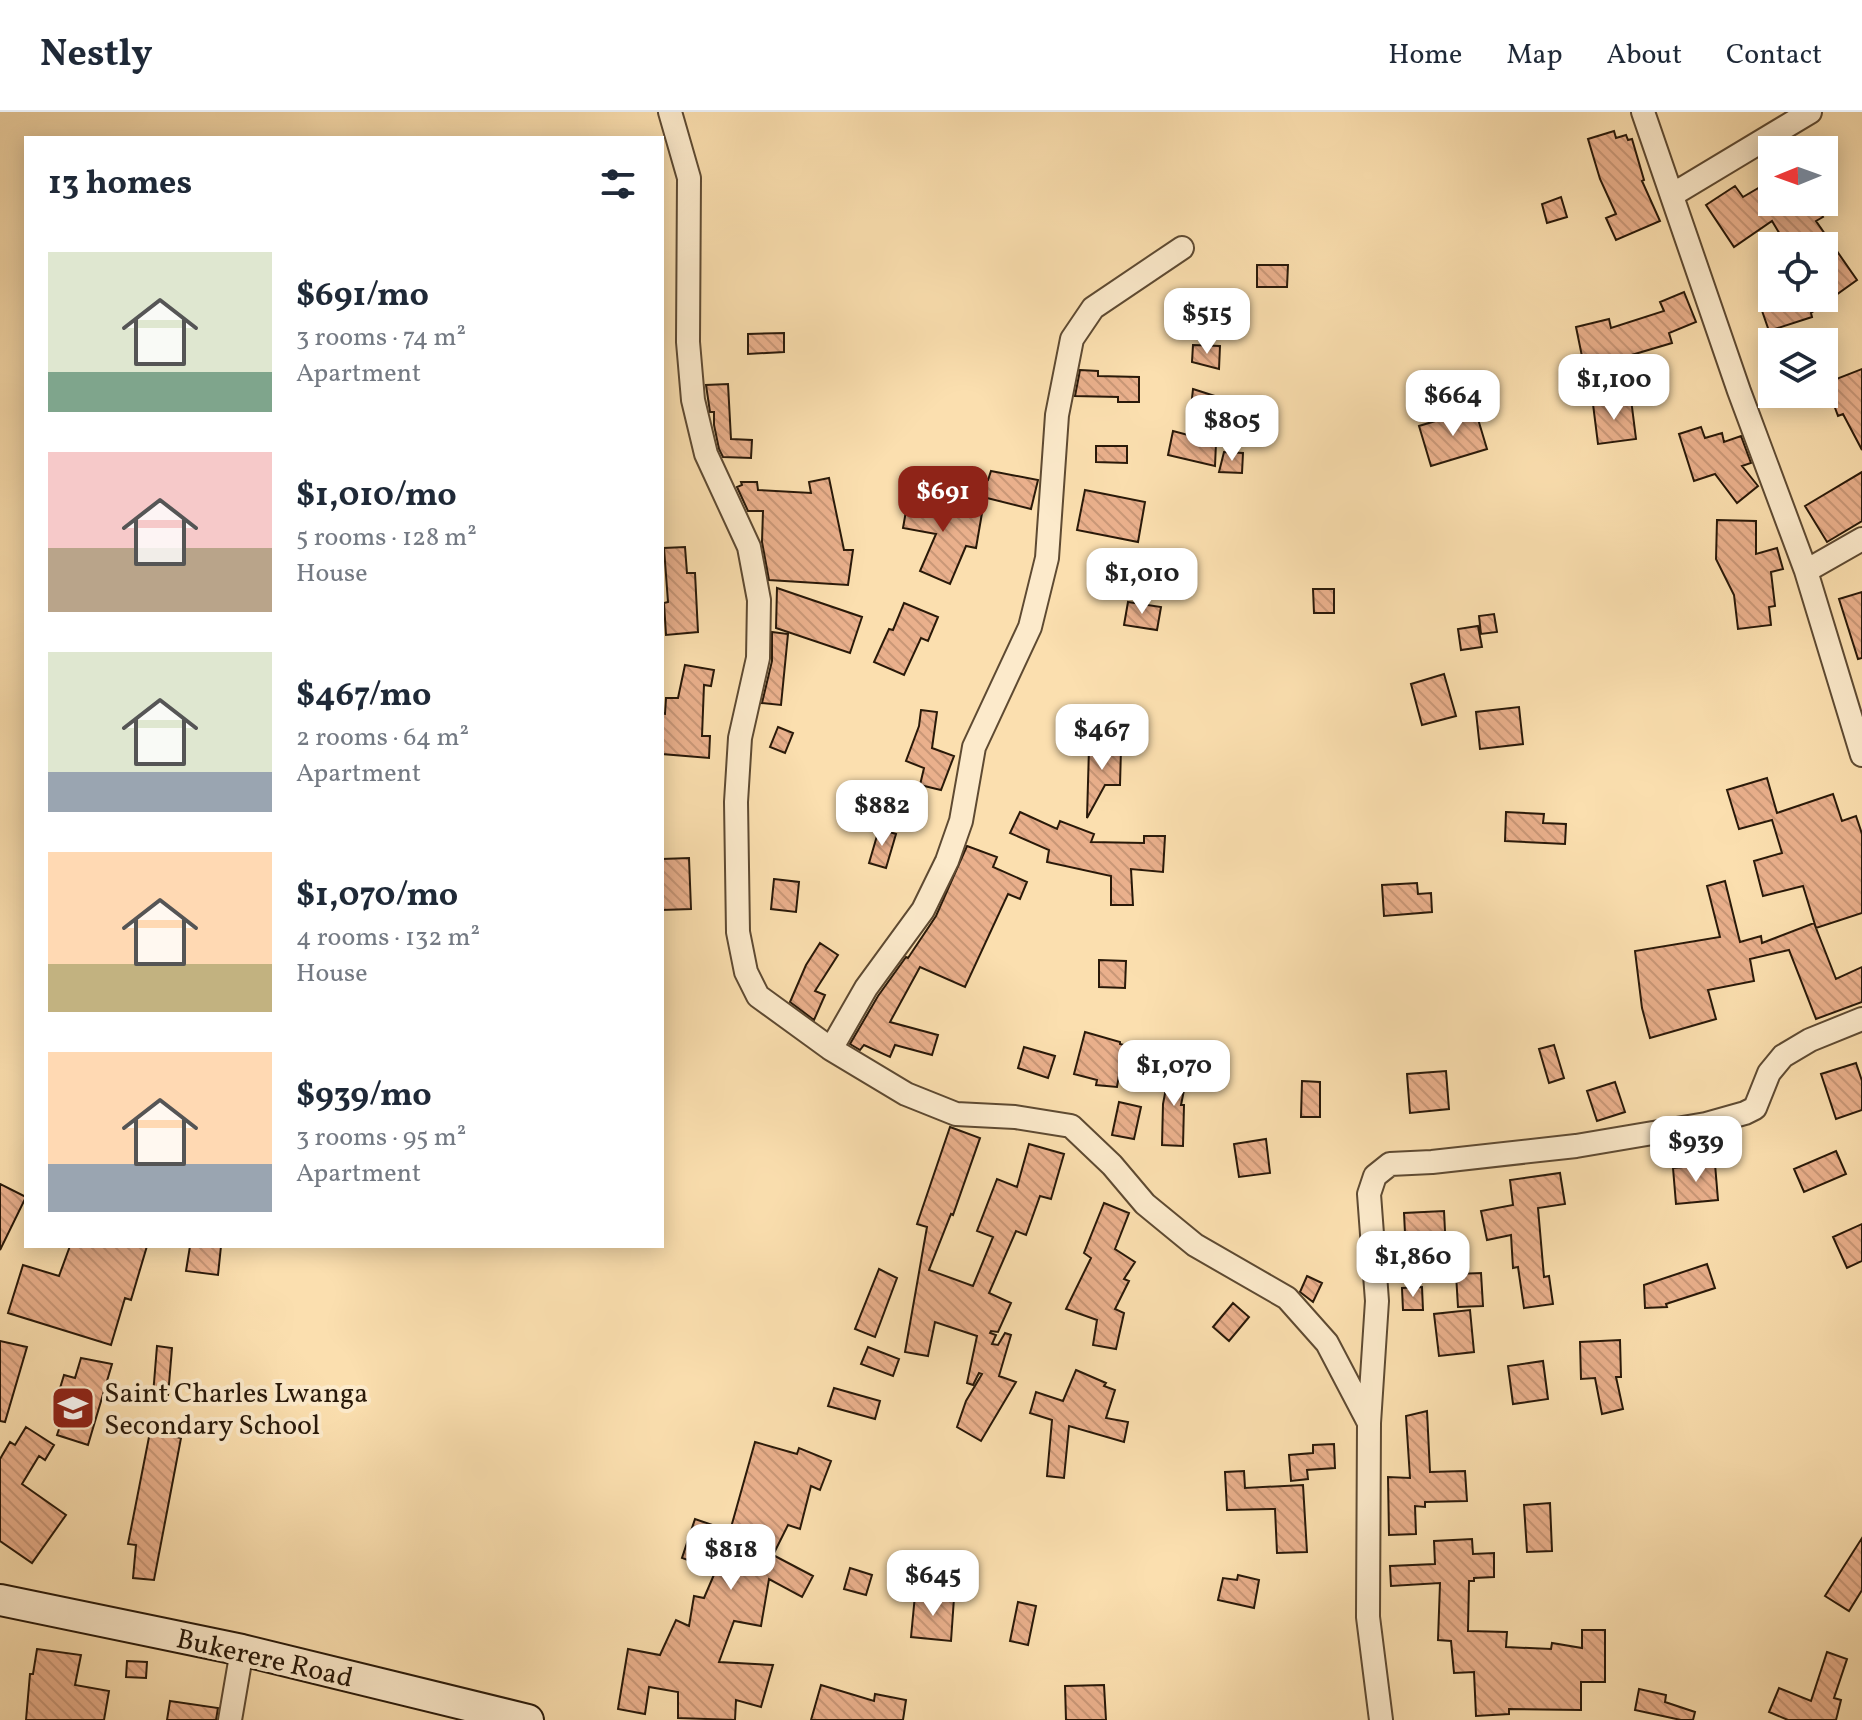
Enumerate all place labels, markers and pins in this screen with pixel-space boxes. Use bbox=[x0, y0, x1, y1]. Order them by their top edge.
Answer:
pin: $515 bbox=[1160, 288, 1254, 356]
pin: $1,100 bbox=[1549, 354, 1679, 422]
pin: $664 bbox=[1406, 370, 1500, 438]
pin: $805 bbox=[1185, 395, 1279, 463]
pin: $691 bbox=[896, 466, 990, 534]
pin: $1,010 bbox=[1077, 548, 1207, 616]
pin: $467 bbox=[1055, 704, 1149, 772]
pin: $882 bbox=[835, 780, 929, 848]
pin: $1,070 bbox=[1109, 1040, 1239, 1108]
pin: $939 bbox=[1649, 1116, 1743, 1184]
pin: $1,860 bbox=[1348, 1231, 1478, 1299]
place label: Saint Charles Lwanga Secondary School bbox=[104, 1375, 368, 1446]
school or university icon: Saint Charles Lwanga Secondary School bbox=[49, 1384, 97, 1432]
pin: $818 bbox=[684, 1524, 778, 1592]
pin: $645 bbox=[886, 1550, 980, 1618]

